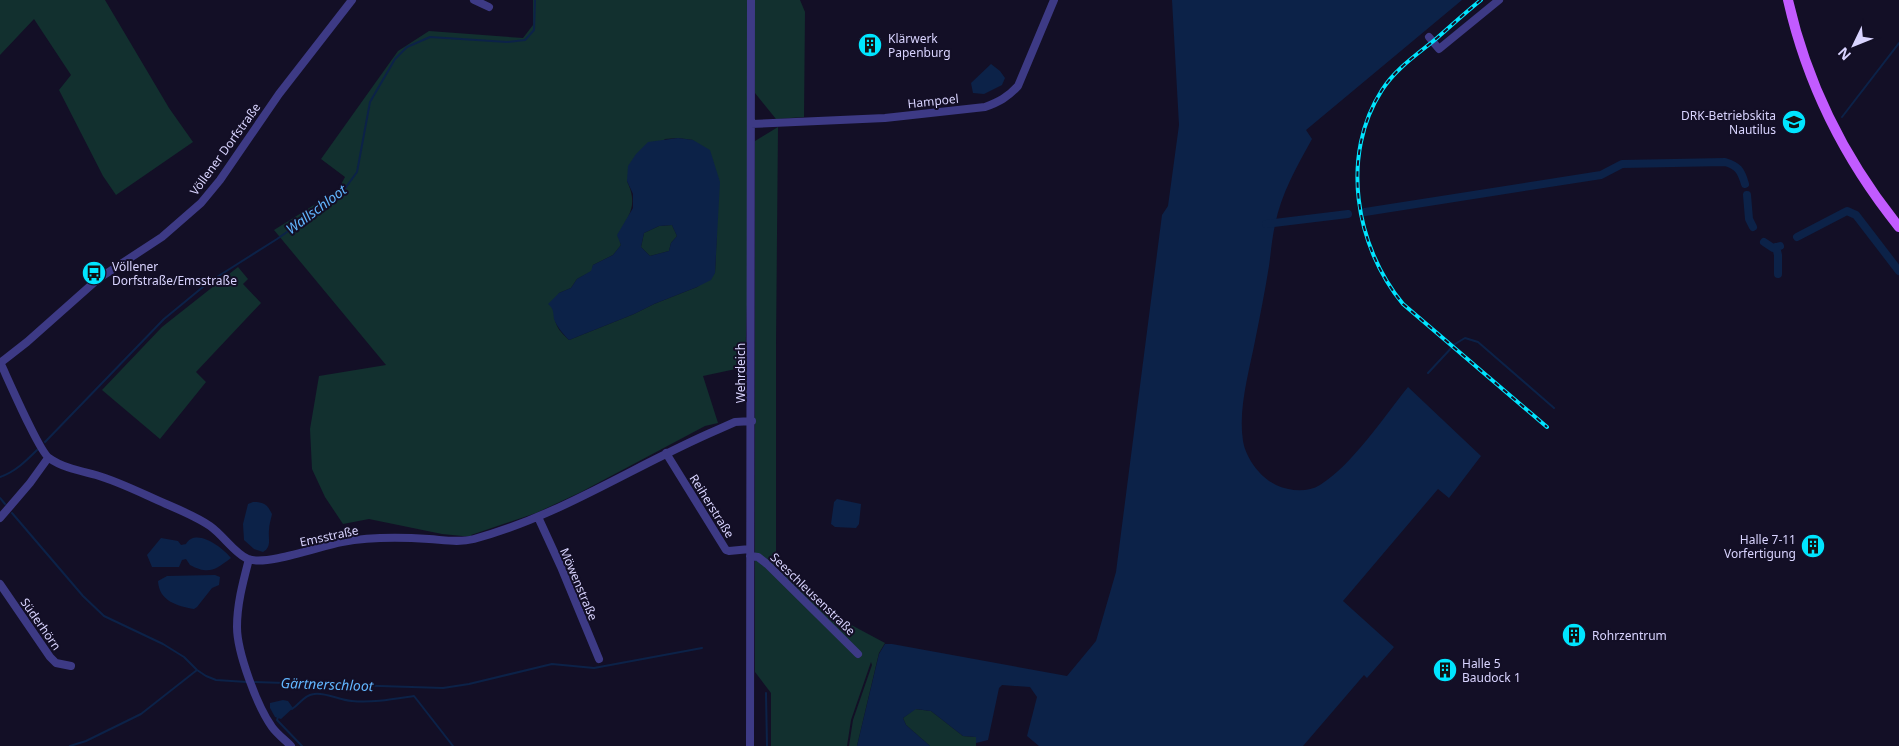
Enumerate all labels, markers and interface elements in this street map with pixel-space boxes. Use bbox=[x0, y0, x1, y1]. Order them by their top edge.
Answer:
north arrow bbox=[1829, 20, 1879, 70]
place label: Klärwerk Papenburg bbox=[888, 30, 951, 61]
building icon: Klärwerk Papenburg bbox=[857, 32, 883, 58]
text: N bbox=[1833, 44, 1855, 65]
street label: Hampoel bbox=[907, 90, 959, 112]
street label: Völlener Dorfstraße bbox=[186, 99, 264, 199]
place label: DRK-Betriebskita Nautilus bbox=[1681, 107, 1776, 138]
school or university icon: DRK-Betriebskita Nautilus bbox=[1781, 109, 1807, 135]
water label: Wallschloot bbox=[282, 179, 351, 238]
place label: Völlener Dorfstraße/Emsstraße bbox=[112, 258, 237, 289]
bus stop icon: Völlener Dorfstraße/Emsstraße bbox=[81, 260, 107, 286]
street label: Wehrdeich bbox=[732, 343, 749, 403]
street label: Reiherstraße bbox=[686, 471, 738, 541]
street label: Emsstraße bbox=[298, 521, 360, 551]
place label: Halle 7-11 Vorfertigung bbox=[1724, 531, 1796, 562]
building icon: Halle 7-11 Vorfertigung bbox=[1800, 533, 1826, 559]
street label: Möwenstraße bbox=[556, 545, 602, 623]
street label: Seeschleusenstraße bbox=[767, 549, 859, 639]
street label: Süderhörn bbox=[17, 594, 65, 654]
building icon: Rohrzentrum bbox=[1561, 622, 1587, 648]
place label: Rohrzentrum bbox=[1592, 627, 1667, 644]
place label: Halle 5 Baudock 1 bbox=[1462, 655, 1521, 686]
building icon: Halle 5 Baudock 1 bbox=[1432, 657, 1458, 683]
water label: Gärtnerschloot bbox=[280, 673, 375, 695]

